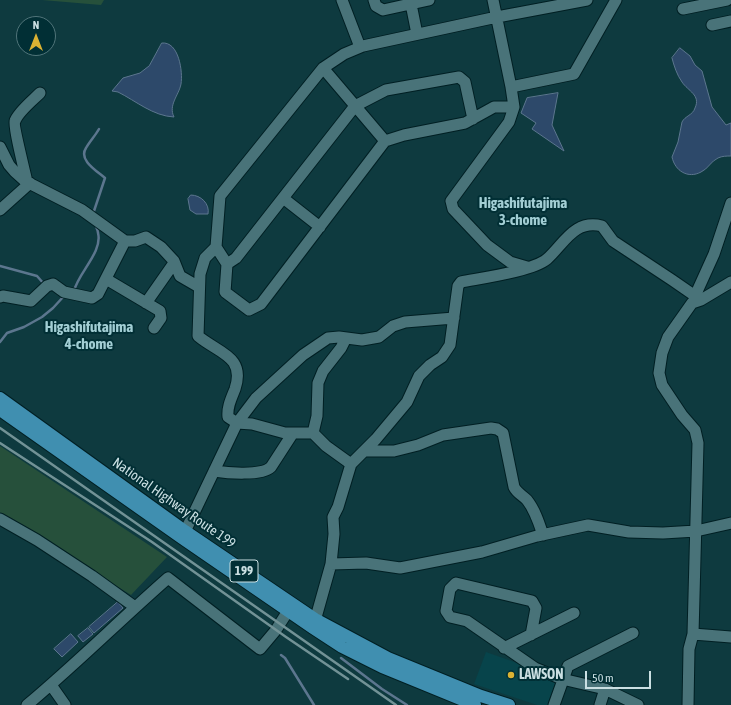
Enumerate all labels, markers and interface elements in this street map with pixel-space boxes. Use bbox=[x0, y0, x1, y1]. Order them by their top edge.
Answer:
north arrow bbox=[16, 16, 56, 56]
text: N bbox=[33, 19, 39, 31]
district label: Higashifutajima 3-chome bbox=[479, 194, 567, 229]
district label: Higashifutajima 4-chome bbox=[45, 318, 133, 353]
street label: National Highway Route 199 bbox=[109, 454, 239, 552]
road number: 199 bbox=[230, 560, 258, 582]
scale bar bbox=[587, 663, 653, 689]
place label: LAWSON bbox=[519, 667, 563, 683]
marker: LAWSON bbox=[506, 670, 516, 680]
text: 50 m bbox=[592, 671, 614, 685]

